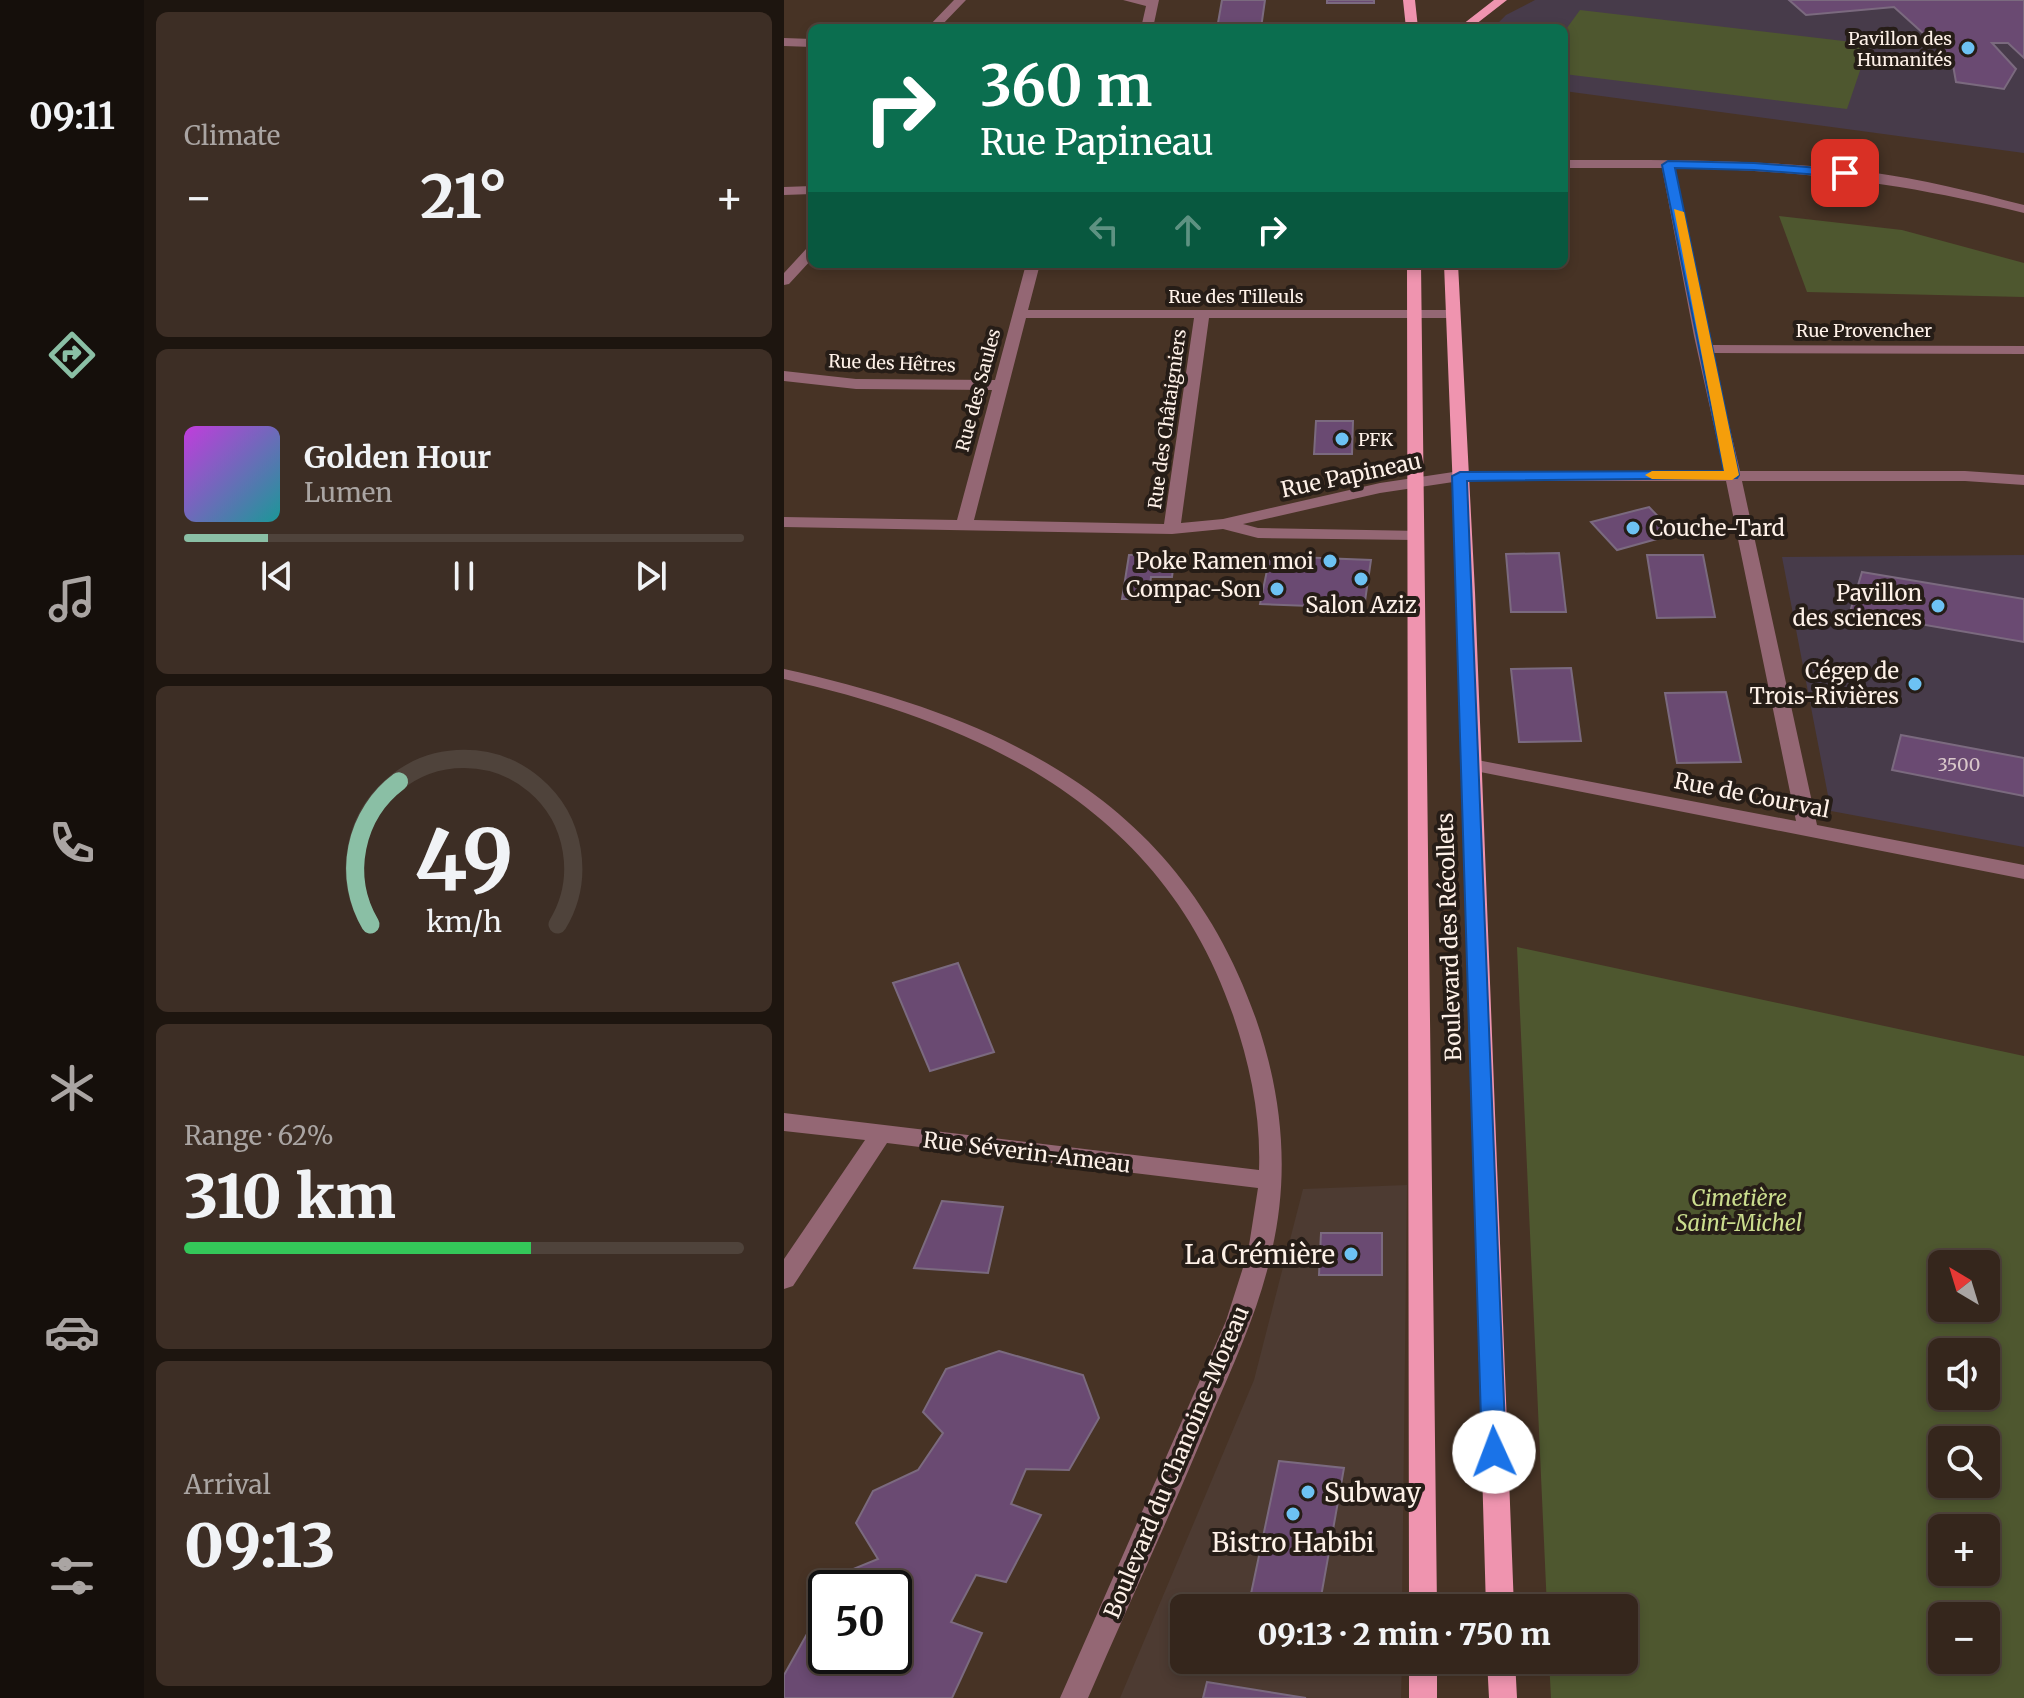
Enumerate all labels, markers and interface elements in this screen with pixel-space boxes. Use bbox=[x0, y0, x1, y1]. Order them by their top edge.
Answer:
place label: Pavillon des Humanités bbox=[1848, 27, 1952, 71]
marker: Pavillon des Humanités bbox=[1959, 39, 1977, 57]
text: 360 m bbox=[980, 51, 1152, 121]
icon: right bbox=[848, 56, 952, 160]
text: 09:11 bbox=[29, 94, 115, 139]
text: Climate bbox=[184, 119, 280, 152]
text: Rue Papineau bbox=[980, 120, 1214, 165]
pin bbox=[1811, 139, 1879, 207]
icon: arrive bbox=[1823, 151, 1867, 195]
text: 21° bbox=[420, 159, 508, 234]
text: − bbox=[184, 170, 213, 225]
text: + bbox=[715, 170, 744, 225]
icon: left bbox=[1082, 208, 1126, 252]
icon: ahead bbox=[1166, 208, 1210, 252]
icon: right bbox=[1250, 208, 1294, 252]
street label: Rue des Tilleuls bbox=[1168, 285, 1304, 308]
street label: Rue Provencher bbox=[1796, 319, 1932, 342]
street label: Rue des Saules bbox=[951, 326, 1006, 454]
icon: directions bbox=[44, 327, 100, 383]
street label: Rue des Châtaigniers bbox=[1143, 327, 1191, 510]
street label: Rue des Hêtres bbox=[828, 349, 956, 377]
place label: PFK bbox=[1358, 428, 1393, 451]
marker: PFK bbox=[1333, 430, 1351, 448]
text: Golden Hour bbox=[304, 438, 491, 476]
street label: Rue Papineau bbox=[1278, 446, 1424, 504]
text: Lumen bbox=[304, 476, 393, 509]
place label: Couche-Tard bbox=[1649, 514, 1785, 542]
marker: Couche-Tard bbox=[1624, 519, 1642, 537]
place label: Poke Ramen moi bbox=[1136, 547, 1314, 575]
marker: Poke Ramen moi bbox=[1321, 552, 1339, 570]
icon: previous bbox=[255, 554, 299, 598]
icon: pause bbox=[442, 554, 486, 598]
icon: next bbox=[629, 554, 673, 598]
marker: Salon Aziz bbox=[1352, 570, 1370, 588]
icon: music bbox=[44, 571, 100, 627]
place label: Compac-Son bbox=[1126, 575, 1261, 603]
place label: Pavillon des sciences bbox=[1793, 579, 1922, 632]
marker: Compac-Son bbox=[1268, 580, 1286, 598]
place label: Salon Aziz bbox=[1305, 591, 1417, 619]
marker: Pavillon des sciences bbox=[1929, 597, 1947, 615]
place label: Cégep de Trois-Rivières bbox=[1750, 657, 1899, 710]
marker: Cégep de Trois-Rivières bbox=[1906, 675, 1924, 693]
house number: 3500 bbox=[1938, 753, 1980, 776]
street label: Rue de Courval bbox=[1672, 766, 1832, 824]
text: 49 bbox=[414, 809, 514, 914]
street label: Boulevard des Récollets bbox=[1431, 812, 1467, 1062]
icon: phone bbox=[44, 815, 100, 871]
text: km/h bbox=[426, 904, 502, 940]
icon: climate bbox=[44, 1060, 100, 1116]
text: Range · 62% bbox=[184, 1119, 334, 1152]
street label: Rue Séverin-Ameau bbox=[921, 1125, 1133, 1179]
text: 310 km bbox=[184, 1159, 396, 1234]
park label: Cimetière Saint-Michel bbox=[1676, 1184, 1802, 1237]
place label: La Crémière bbox=[1184, 1238, 1335, 1271]
marker: La Crémière bbox=[1342, 1245, 1360, 1263]
north arrow bbox=[1928, 1250, 2000, 1322]
map controls bbox=[1928, 1250, 2000, 1674]
street label: Boulevard du Chanoine-Moreau bbox=[1097, 1302, 1255, 1622]
icon: car bbox=[44, 1304, 100, 1360]
button: sound bbox=[1928, 1338, 2000, 1410]
position arrow bbox=[1452, 1410, 1536, 1494]
button: search bbox=[1928, 1426, 2000, 1498]
text: Arrival bbox=[184, 1468, 271, 1501]
place label: Subway bbox=[1324, 1476, 1422, 1509]
marker: Subway bbox=[1299, 1483, 1317, 1501]
marker: Bistro Habibi bbox=[1284, 1505, 1302, 1523]
text: 09:13 bbox=[184, 1508, 336, 1583]
button: + bbox=[1928, 1514, 2000, 1586]
place label: Bistro Habibi bbox=[1211, 1526, 1375, 1559]
icon: filters bbox=[44, 1548, 100, 1604]
speed limit sign: 50 bbox=[808, 1570, 912, 1674]
button: − bbox=[1928, 1602, 2000, 1674]
text: 09:13 · 2 min · 750 m bbox=[1257, 1615, 1551, 1653]

